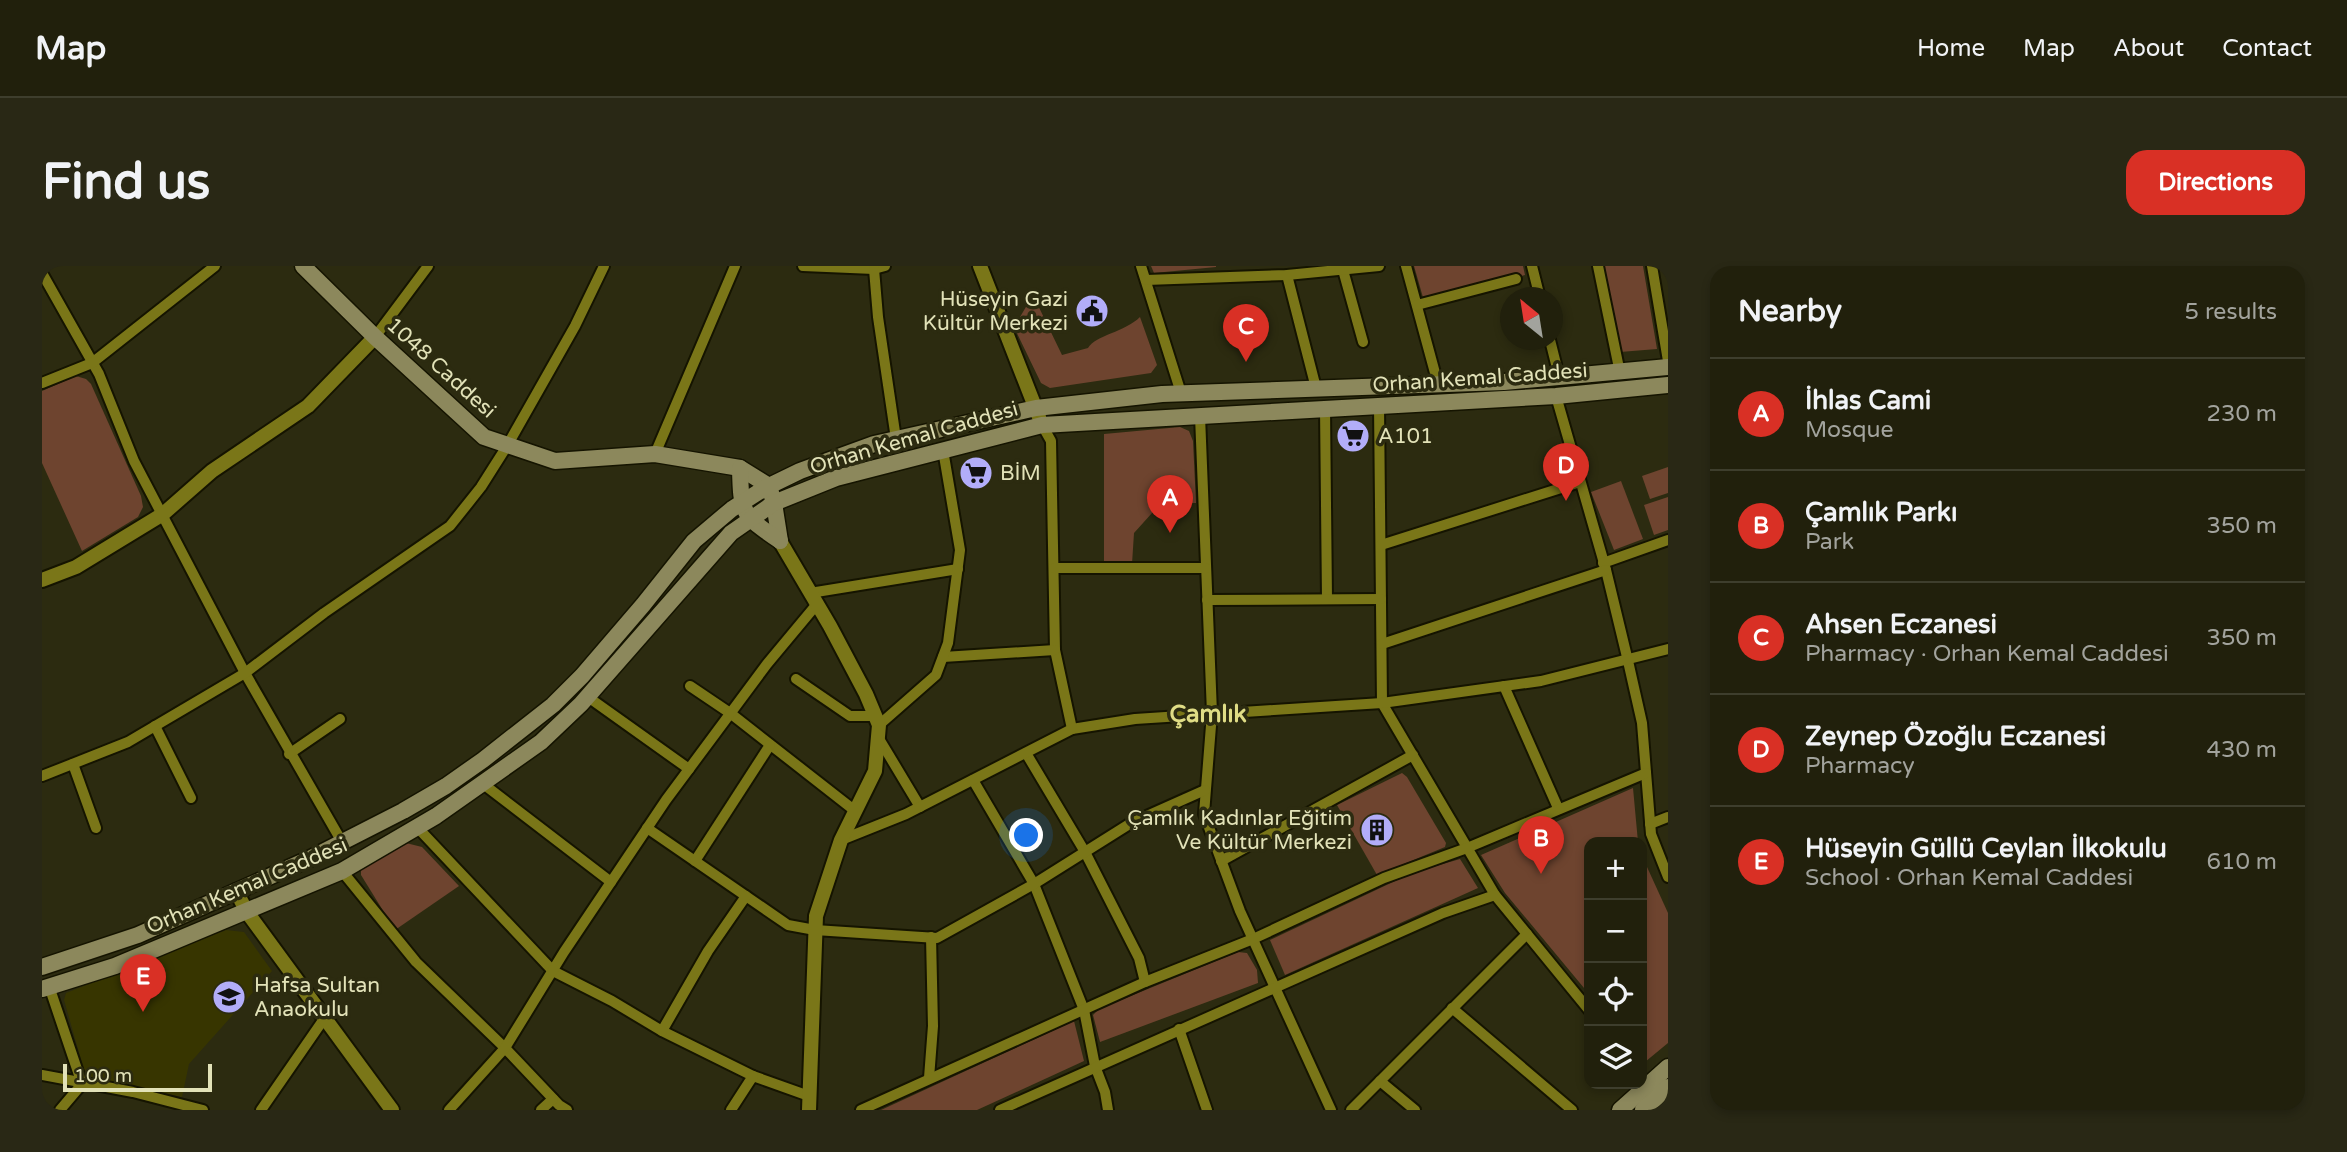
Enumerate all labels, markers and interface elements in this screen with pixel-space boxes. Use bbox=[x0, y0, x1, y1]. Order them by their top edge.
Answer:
text: Map bbox=[35, 29, 106, 68]
text: Home bbox=[1917, 34, 1985, 63]
text: Map bbox=[2023, 34, 2075, 63]
text: About bbox=[2113, 34, 2184, 63]
text: Contact bbox=[2222, 34, 2312, 63]
button: Directions bbox=[2126, 150, 2305, 215]
text: Find us bbox=[42, 153, 210, 212]
place label: Hüseyin Gazi Kültür Merkezi bbox=[923, 287, 1068, 336]
north arrow bbox=[1500, 287, 1563, 350]
public building icon: Hüseyin Gazi Kültür Merkezi bbox=[1073, 292, 1111, 330]
text: Nearby bbox=[1738, 293, 1842, 330]
text: 5 results bbox=[2184, 298, 2277, 326]
pin: C bbox=[1223, 304, 1269, 362]
street label: 1048 Caddesi bbox=[381, 312, 501, 424]
street label: Orhan Kemal Caddesi bbox=[1372, 358, 1588, 398]
text: İhlas Cami bbox=[1805, 385, 1931, 416]
street label: Orhan Kemal Caddesi bbox=[807, 396, 1021, 480]
text: A bbox=[1752, 400, 1770, 428]
text: 230 m bbox=[2207, 400, 2277, 428]
text: Mosque bbox=[1805, 416, 1893, 444]
supermarket icon: A101 bbox=[1334, 417, 1372, 455]
place label: A101 bbox=[1378, 424, 1433, 449]
pin: D bbox=[1543, 443, 1589, 501]
supermarket icon: BİM bbox=[957, 454, 995, 492]
place label: BİM bbox=[1000, 461, 1041, 486]
pin: A bbox=[1147, 475, 1193, 533]
text: Çamlık Parkı bbox=[1805, 497, 1957, 528]
text: B bbox=[1753, 512, 1769, 540]
text: 350 m bbox=[2207, 512, 2277, 540]
text: Park bbox=[1805, 528, 1854, 556]
text: Ahsen Eczanesi bbox=[1805, 609, 1997, 640]
text: C bbox=[1753, 624, 1769, 652]
text: 350 m bbox=[2207, 624, 2277, 652]
text: Pharmacy · Orhan Kemal Caddesi bbox=[1805, 640, 2169, 668]
district label: Çamlık bbox=[1169, 700, 1247, 729]
text: Zeynep Özoğlu Eczanesi bbox=[1805, 721, 2106, 752]
text: D bbox=[1752, 736, 1770, 764]
text: 430 m bbox=[2207, 736, 2277, 764]
text: Pharmacy bbox=[1805, 752, 1915, 780]
place label: Çamlık Kadınlar Eğitim Ve Kültür Merkezi bbox=[1127, 806, 1352, 855]
building icon: Çamlık Kadınlar Eğitim Ve Kültür Merkezi bbox=[1358, 811, 1396, 849]
pin: B bbox=[1518, 816, 1564, 874]
your location bbox=[1009, 818, 1043, 852]
street label: Orhan Kemal Caddesi bbox=[143, 832, 351, 940]
text: Hüseyin Güllü Ceylan İlkokulu bbox=[1805, 833, 2167, 864]
map controls bbox=[1584, 837, 1647, 1089]
button: + bbox=[1584, 837, 1647, 900]
text: E bbox=[1754, 848, 1768, 876]
text: 610 m bbox=[2207, 848, 2277, 876]
text: School · Orhan Kemal Caddesi bbox=[1805, 864, 2133, 892]
button: − bbox=[1584, 900, 1647, 963]
pin: E bbox=[120, 954, 166, 1012]
button: locate bbox=[1584, 963, 1647, 1026]
place label: Hafsa Sultan Anaokulu bbox=[254, 973, 380, 1022]
school or university icon: Hafsa Sultan Anaokulu bbox=[210, 978, 248, 1016]
button: layers bbox=[1584, 1026, 1647, 1089]
scale bar bbox=[63, 1061, 212, 1093]
text: 100 m bbox=[74, 1065, 132, 1087]

